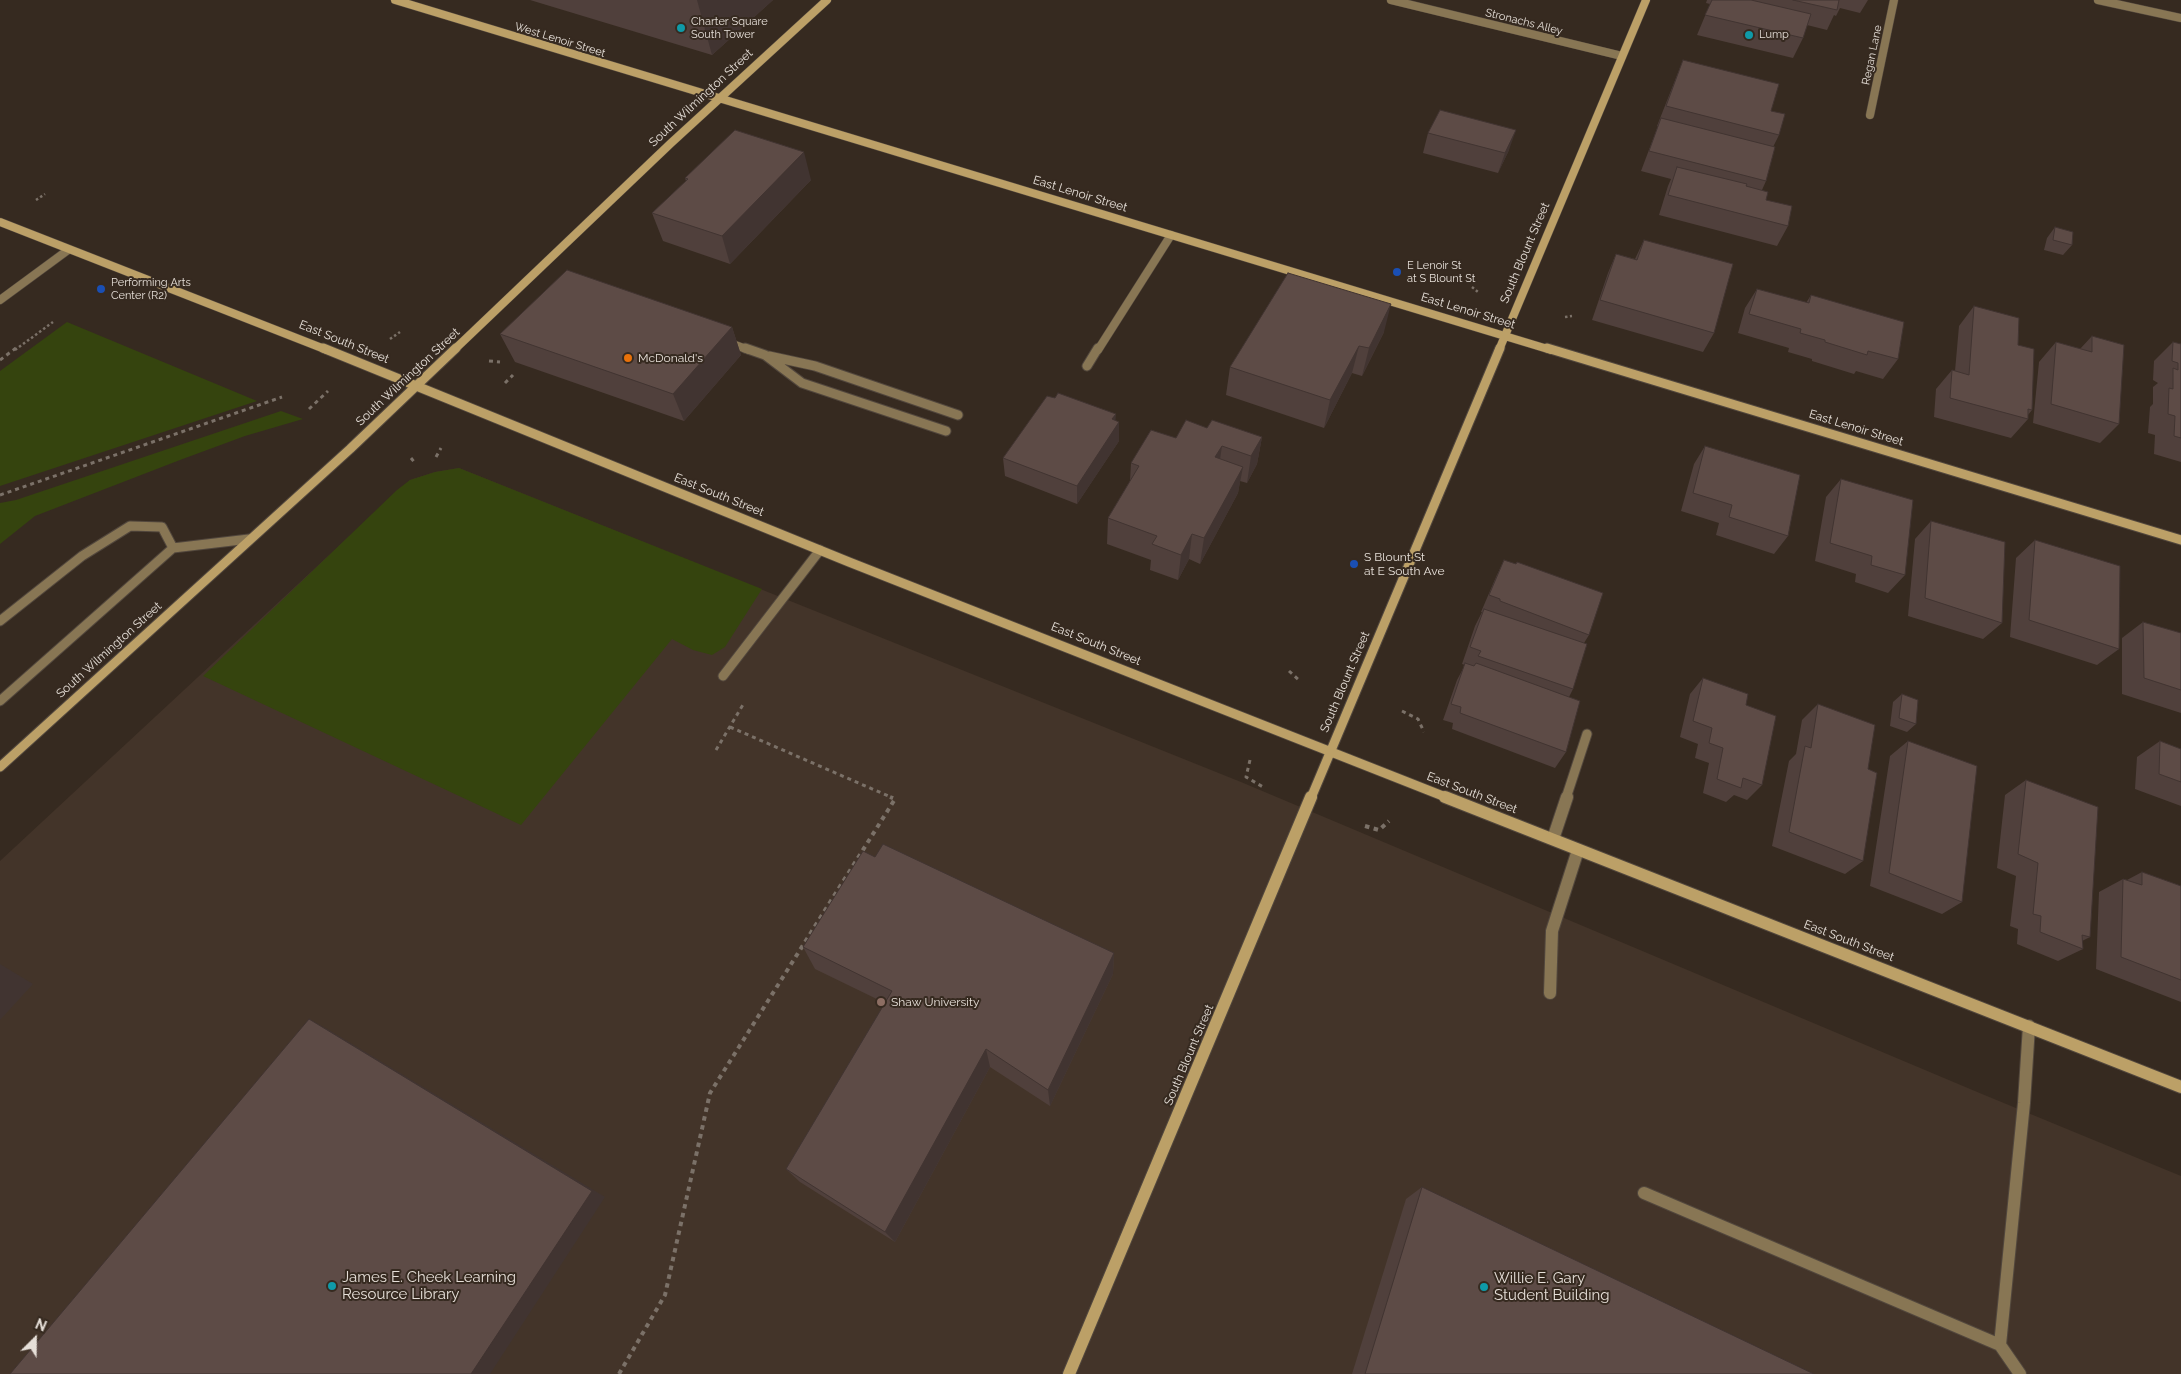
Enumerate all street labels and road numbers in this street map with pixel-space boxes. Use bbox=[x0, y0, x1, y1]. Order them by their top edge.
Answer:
street label: Stronachs Alley bbox=[1484, 6, 1564, 38]
street label: West Lenoir Street bbox=[513, 20, 607, 60]
street label: Regan Lane bbox=[1859, 24, 1885, 86]
street label: South Wilmington Street bbox=[646, 46, 756, 150]
street label: East Lenoir Street bbox=[1031, 173, 1129, 215]
street label: South Blount Street bbox=[1497, 200, 1553, 306]
street label: East Lenoir Street bbox=[1419, 290, 1517, 332]
street label: East South Street bbox=[297, 317, 391, 367]
street label: South Wilmington Street bbox=[353, 325, 463, 429]
street label: East Lenoir Street bbox=[1807, 407, 1905, 449]
street label: East South Street bbox=[672, 470, 766, 520]
street label: South Wilmington Street bbox=[53, 599, 165, 701]
street label: East South Street bbox=[1049, 619, 1143, 669]
street label: South Blount Street bbox=[1317, 629, 1373, 735]
street label: East South Street bbox=[1425, 769, 1519, 817]
street label: East South Street bbox=[1802, 917, 1896, 965]
street label: South Blount Street bbox=[1161, 1002, 1217, 1108]

